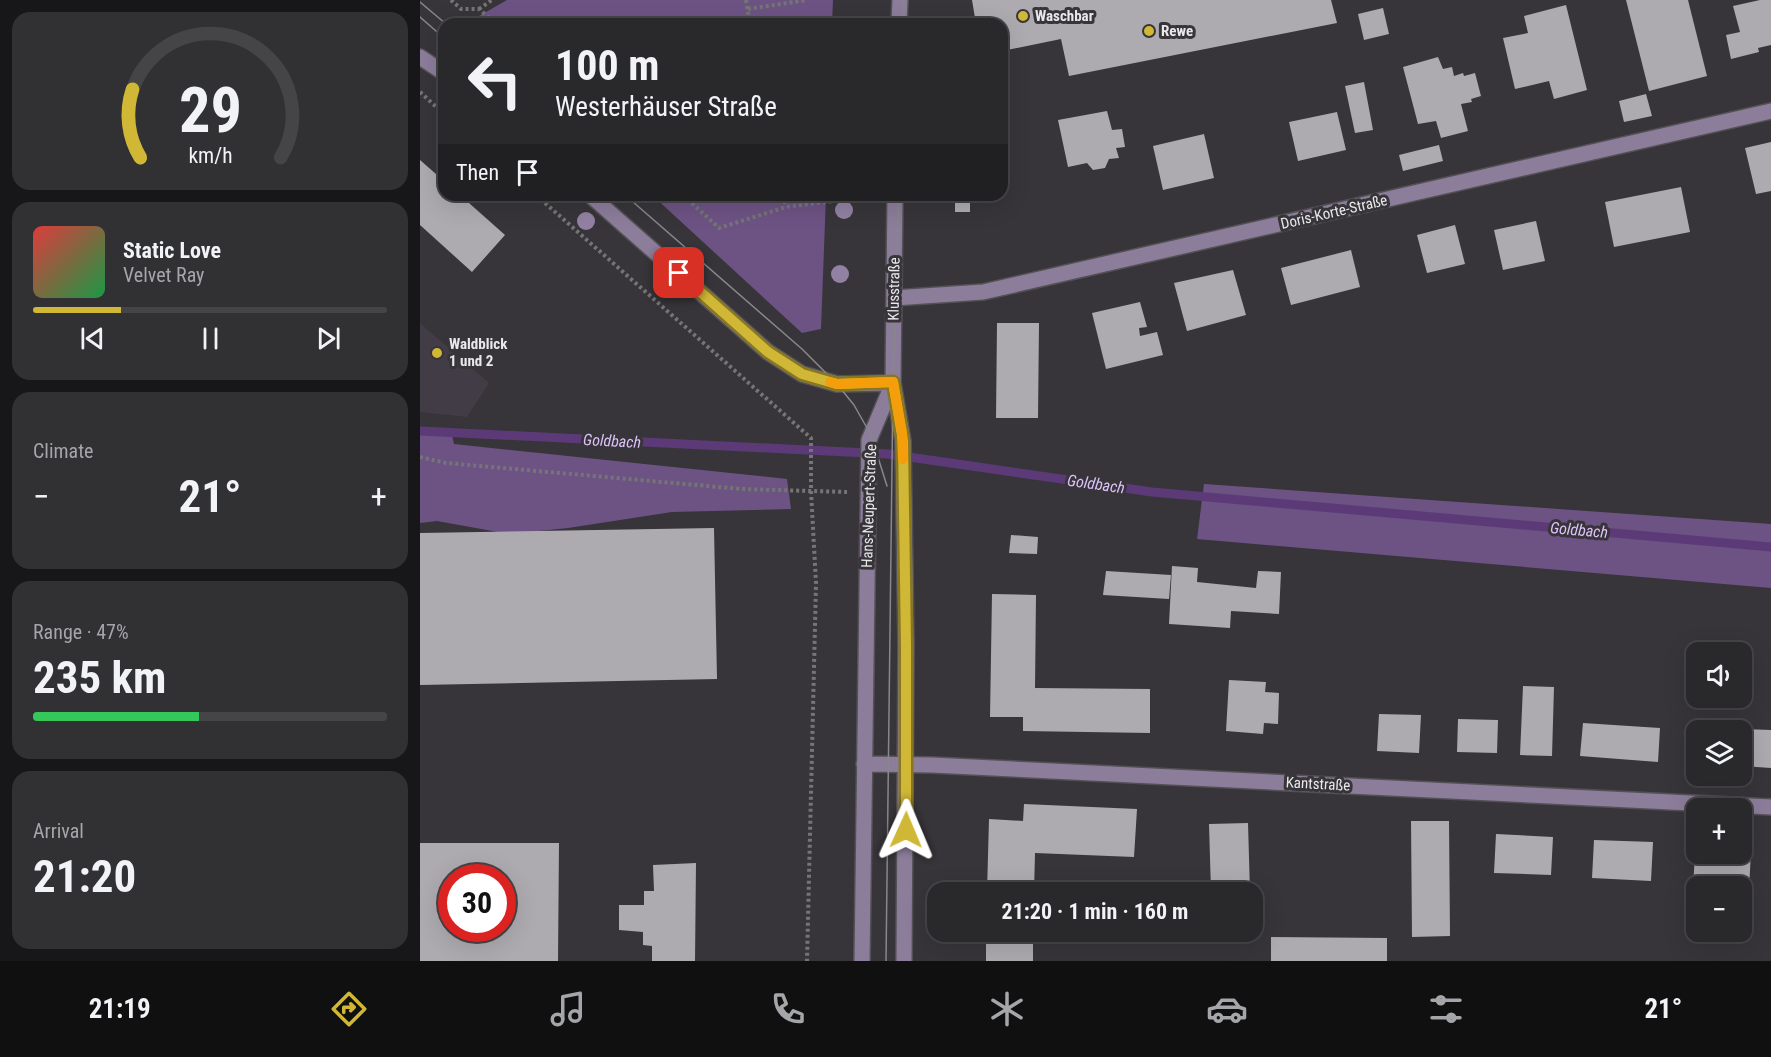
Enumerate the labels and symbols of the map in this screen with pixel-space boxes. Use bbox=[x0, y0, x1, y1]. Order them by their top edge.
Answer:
place label: Waschbar bbox=[1035, 7, 1094, 25]
marker: Waschbar bbox=[1016, 9, 1030, 23]
place label: Rewe bbox=[1161, 22, 1193, 40]
marker: Rewe bbox=[1142, 24, 1156, 38]
street label: Doris-Korte-Straße bbox=[1279, 191, 1389, 233]
pin bbox=[653, 247, 704, 298]
street label: Klusstraße bbox=[884, 257, 904, 321]
place label: Waldblick 1 und 2 bbox=[449, 335, 508, 370]
marker: Waldblick 1 und 2 bbox=[430, 346, 444, 360]
water label: Goldbach bbox=[583, 430, 641, 452]
street label: Hans-Neupert-Straße bbox=[858, 444, 880, 568]
water label: Goldbach bbox=[1066, 471, 1126, 497]
water label: Goldbach bbox=[1549, 518, 1609, 542]
street label: Kantstraße bbox=[1285, 773, 1351, 795]
position arrow bbox=[874, 798, 938, 862]
speed limit sign: 30 bbox=[438, 864, 516, 942]

